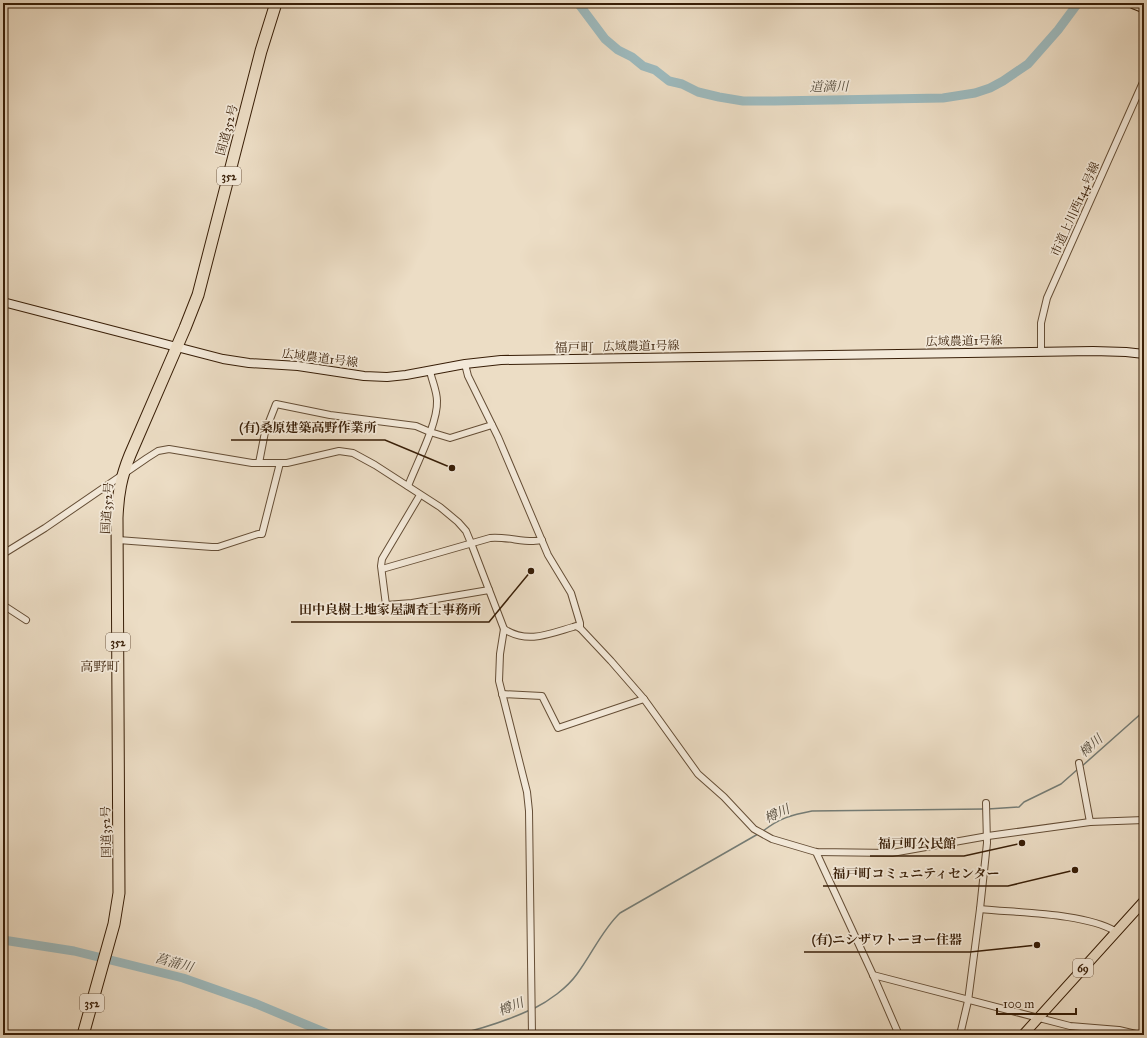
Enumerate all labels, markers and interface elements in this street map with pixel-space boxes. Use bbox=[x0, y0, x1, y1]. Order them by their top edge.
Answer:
water label: 道満川 bbox=[809, 79, 851, 95]
street label: 国道352号 bbox=[213, 103, 241, 157]
street label: 市道上川西144号線 bbox=[1048, 160, 1102, 258]
road number: 352 bbox=[217, 167, 241, 185]
street label: 広域農道1号線 bbox=[926, 333, 1002, 349]
street label: 広域農道1号線 bbox=[603, 338, 679, 354]
district label: 福戸町 bbox=[554, 340, 594, 356]
street label: 広域農道1号線 bbox=[281, 346, 359, 370]
callout: (有)桑原建築高野作業所 bbox=[231, 415, 385, 440]
text: (有)桑原建築高野作業所 bbox=[239, 420, 377, 436]
street label: 国道352号 bbox=[98, 481, 116, 535]
callout: 田中良樹土地家屋調査士事務所 bbox=[291, 597, 489, 622]
text: 田中良樹土地家屋調査士事務所 bbox=[299, 602, 481, 618]
road number: 352 bbox=[106, 633, 130, 651]
district label: 高野町 bbox=[80, 659, 120, 675]
water label: 樽川 bbox=[1076, 730, 1107, 761]
water label: 樽川 bbox=[762, 800, 794, 827]
street label: 国道352号 bbox=[99, 806, 113, 858]
callout: 福戸町公民館 bbox=[870, 831, 964, 856]
text: 福戸町公民館 bbox=[878, 836, 956, 852]
callout: 福戸町コミュニティセンター bbox=[823, 861, 1008, 886]
text: 福戸町コミュニティセンター bbox=[832, 866, 1000, 882]
callout: (有)ニシザワトーヨー住器 bbox=[804, 927, 970, 952]
text: (有)ニシザワトーヨー住器 bbox=[812, 932, 962, 948]
water label: 菖蒲川 bbox=[153, 950, 197, 976]
road number: 69 bbox=[1073, 959, 1093, 977]
scale bar bbox=[997, 990, 1076, 1016]
road number: 352 bbox=[80, 994, 104, 1012]
water label: 樽川 bbox=[496, 994, 528, 1019]
text: 100 m bbox=[1003, 997, 1034, 1011]

